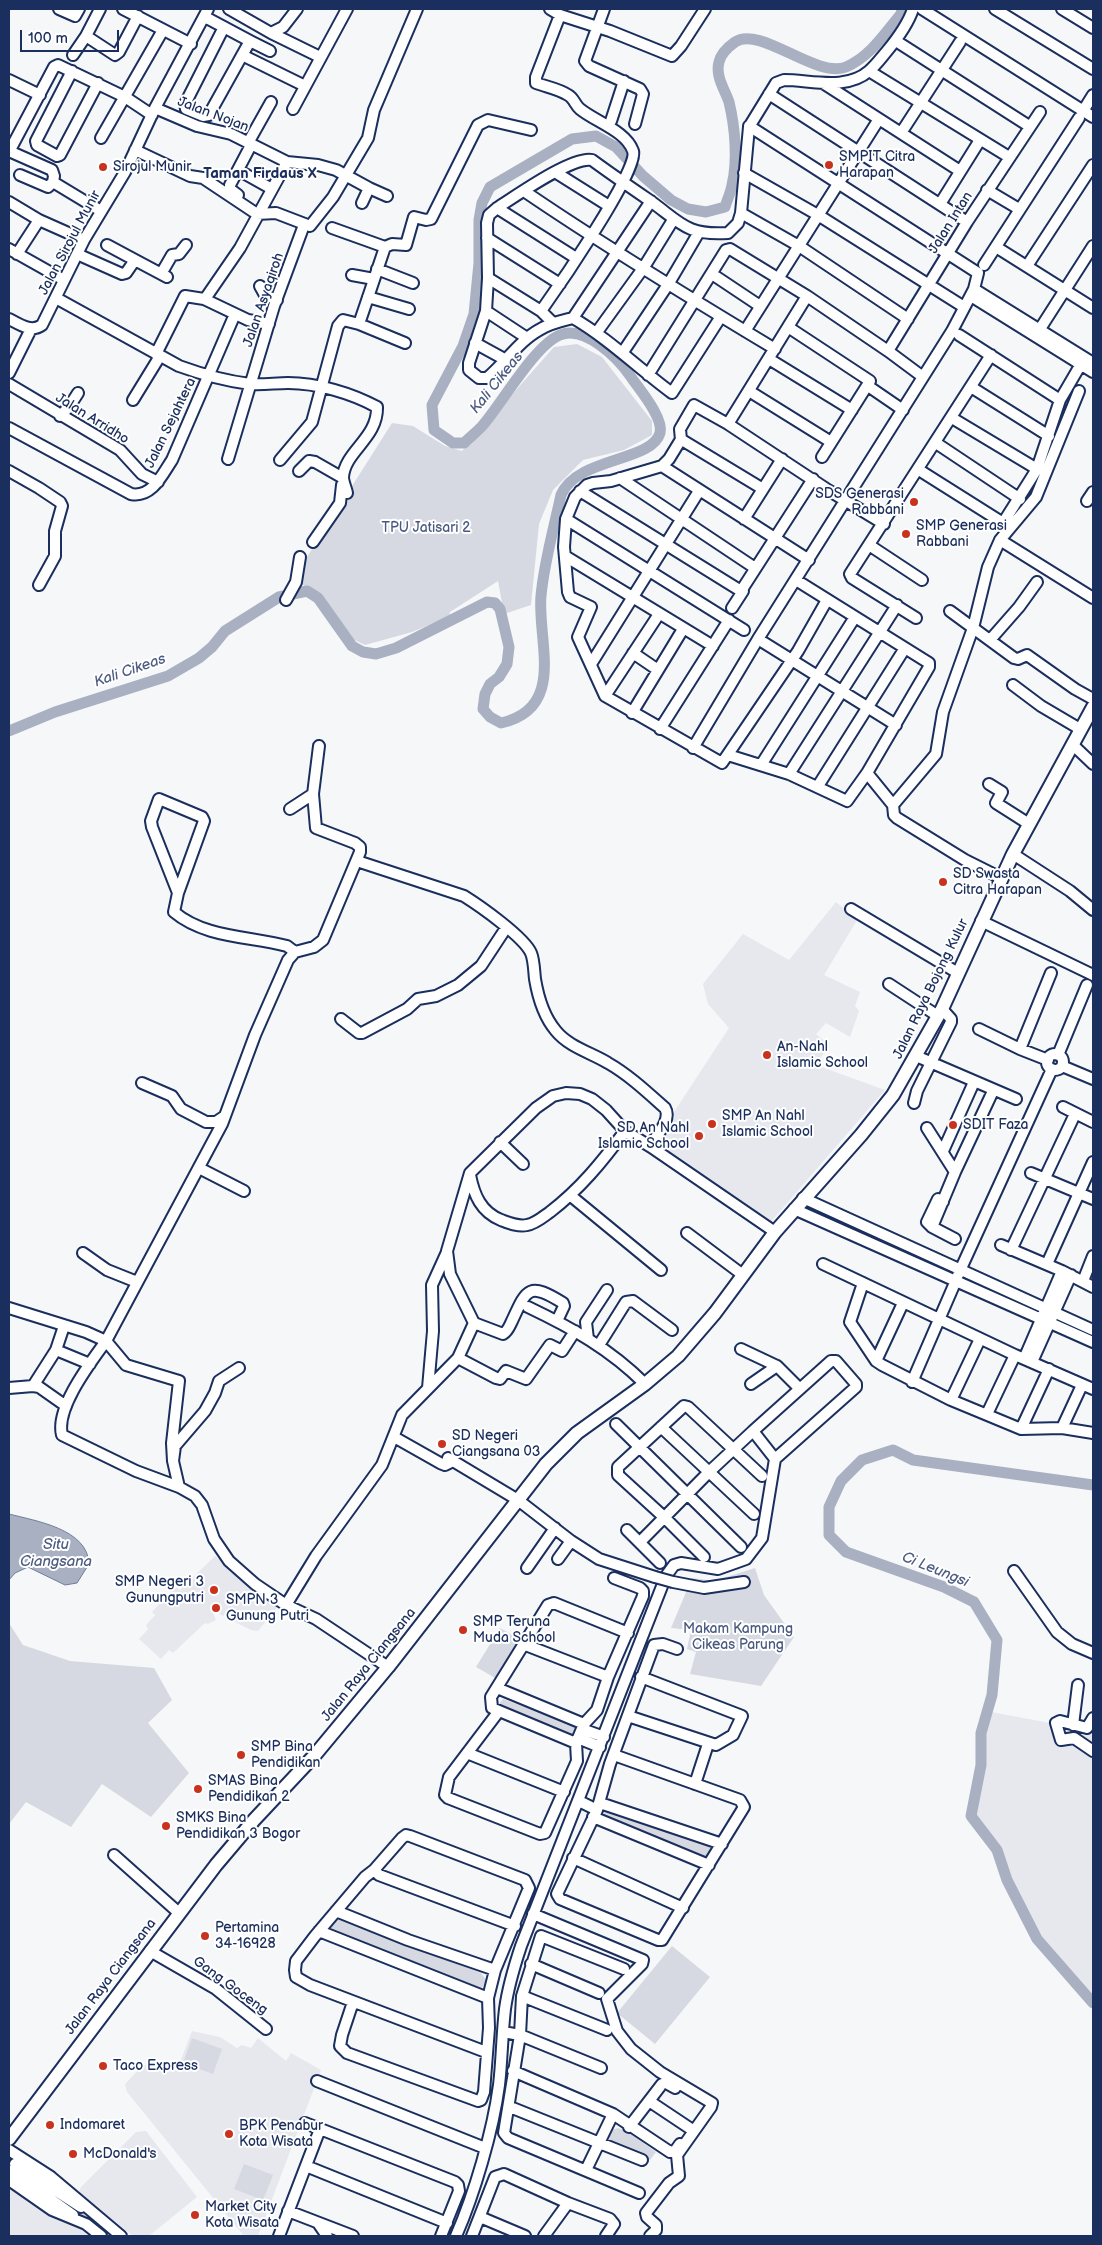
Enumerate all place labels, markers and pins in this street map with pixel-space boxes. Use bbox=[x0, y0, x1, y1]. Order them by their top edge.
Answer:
place label: SMPIT Citra Harapan bbox=[839, 149, 915, 182]
place label: Sirojul Munir bbox=[113, 159, 191, 175]
marker: SMPIT Citra Harapan bbox=[823, 159, 835, 171]
marker: Sirojul Munir bbox=[97, 161, 109, 173]
place label: SDS Generasi Rabbani bbox=[815, 486, 904, 518]
marker: SDS Generasi Rabbani bbox=[908, 496, 920, 508]
place label: SMP Generasi Rabbani bbox=[916, 518, 1007, 550]
marker: SMP Generasi Rabbani bbox=[900, 528, 912, 540]
place label: SD Swasta Citra Harapan bbox=[953, 866, 1042, 899]
marker: SD Swasta Citra Harapan bbox=[937, 876, 949, 888]
place label: An-Nahl Islamic School bbox=[777, 1039, 868, 1072]
marker: An-Nahl Islamic School bbox=[761, 1049, 773, 1061]
place label: SMP An Nahl Islamic School bbox=[722, 1108, 813, 1140]
place label: SDIT Faza bbox=[963, 1117, 1029, 1133]
marker: SMP An Nahl Islamic School bbox=[706, 1118, 718, 1130]
marker: SDIT Faza bbox=[947, 1119, 959, 1131]
place label: SD An Nahl Islamic School bbox=[598, 1120, 689, 1152]
marker: SD An Nahl Islamic School bbox=[693, 1130, 705, 1142]
place label: SD Negeri Ciangsana 03 bbox=[452, 1428, 540, 1460]
marker: SD Negeri Ciangsana 03 bbox=[436, 1438, 448, 1450]
place label: SMP Negeri 3 Gunungputri bbox=[115, 1574, 204, 1606]
marker: SMP Negeri 3 Gunungputri bbox=[208, 1584, 220, 1596]
place label: SMPN 3 Gunung Putri bbox=[226, 1592, 309, 1624]
marker: SMPN 3 Gunung Putri bbox=[210, 1602, 222, 1614]
place label: SMP Teruna Muda School bbox=[473, 1614, 555, 1646]
marker: SMP Teruna Muda School bbox=[457, 1624, 469, 1636]
place label: SMP Bina Pendidikan bbox=[251, 1739, 320, 1771]
marker: SMP Bina Pendidikan bbox=[235, 1749, 247, 1761]
place label: SMAS Bina Pendidikan 2 bbox=[208, 1773, 290, 1805]
marker: SMAS Bina Pendidikan 2 bbox=[192, 1783, 204, 1795]
place label: SMKS Bina Pendidikan 3 Bogor bbox=[176, 1810, 300, 1842]
marker: SMKS Bina Pendidikan 3 Bogor bbox=[160, 1820, 172, 1832]
place label: Pertamina 34-16928 bbox=[215, 1920, 279, 1952]
marker: Pertamina 34-16928 bbox=[199, 1930, 211, 1942]
place label: Taco Express bbox=[113, 2058, 198, 2074]
marker: Taco Express bbox=[97, 2060, 109, 2072]
place label: Indomaret bbox=[60, 2117, 125, 2133]
place label: BPK Penabur Kota Wisata bbox=[239, 2118, 323, 2150]
marker: Indomaret bbox=[44, 2119, 56, 2131]
marker: BPK Penabur Kota Wisata bbox=[223, 2128, 235, 2140]
place label: McDonald's bbox=[83, 2146, 156, 2162]
marker: McDonald's bbox=[67, 2148, 79, 2160]
place label: Market City Kota Wisata bbox=[205, 2199, 279, 2232]
marker: Market City Kota Wisata bbox=[189, 2209, 201, 2221]

